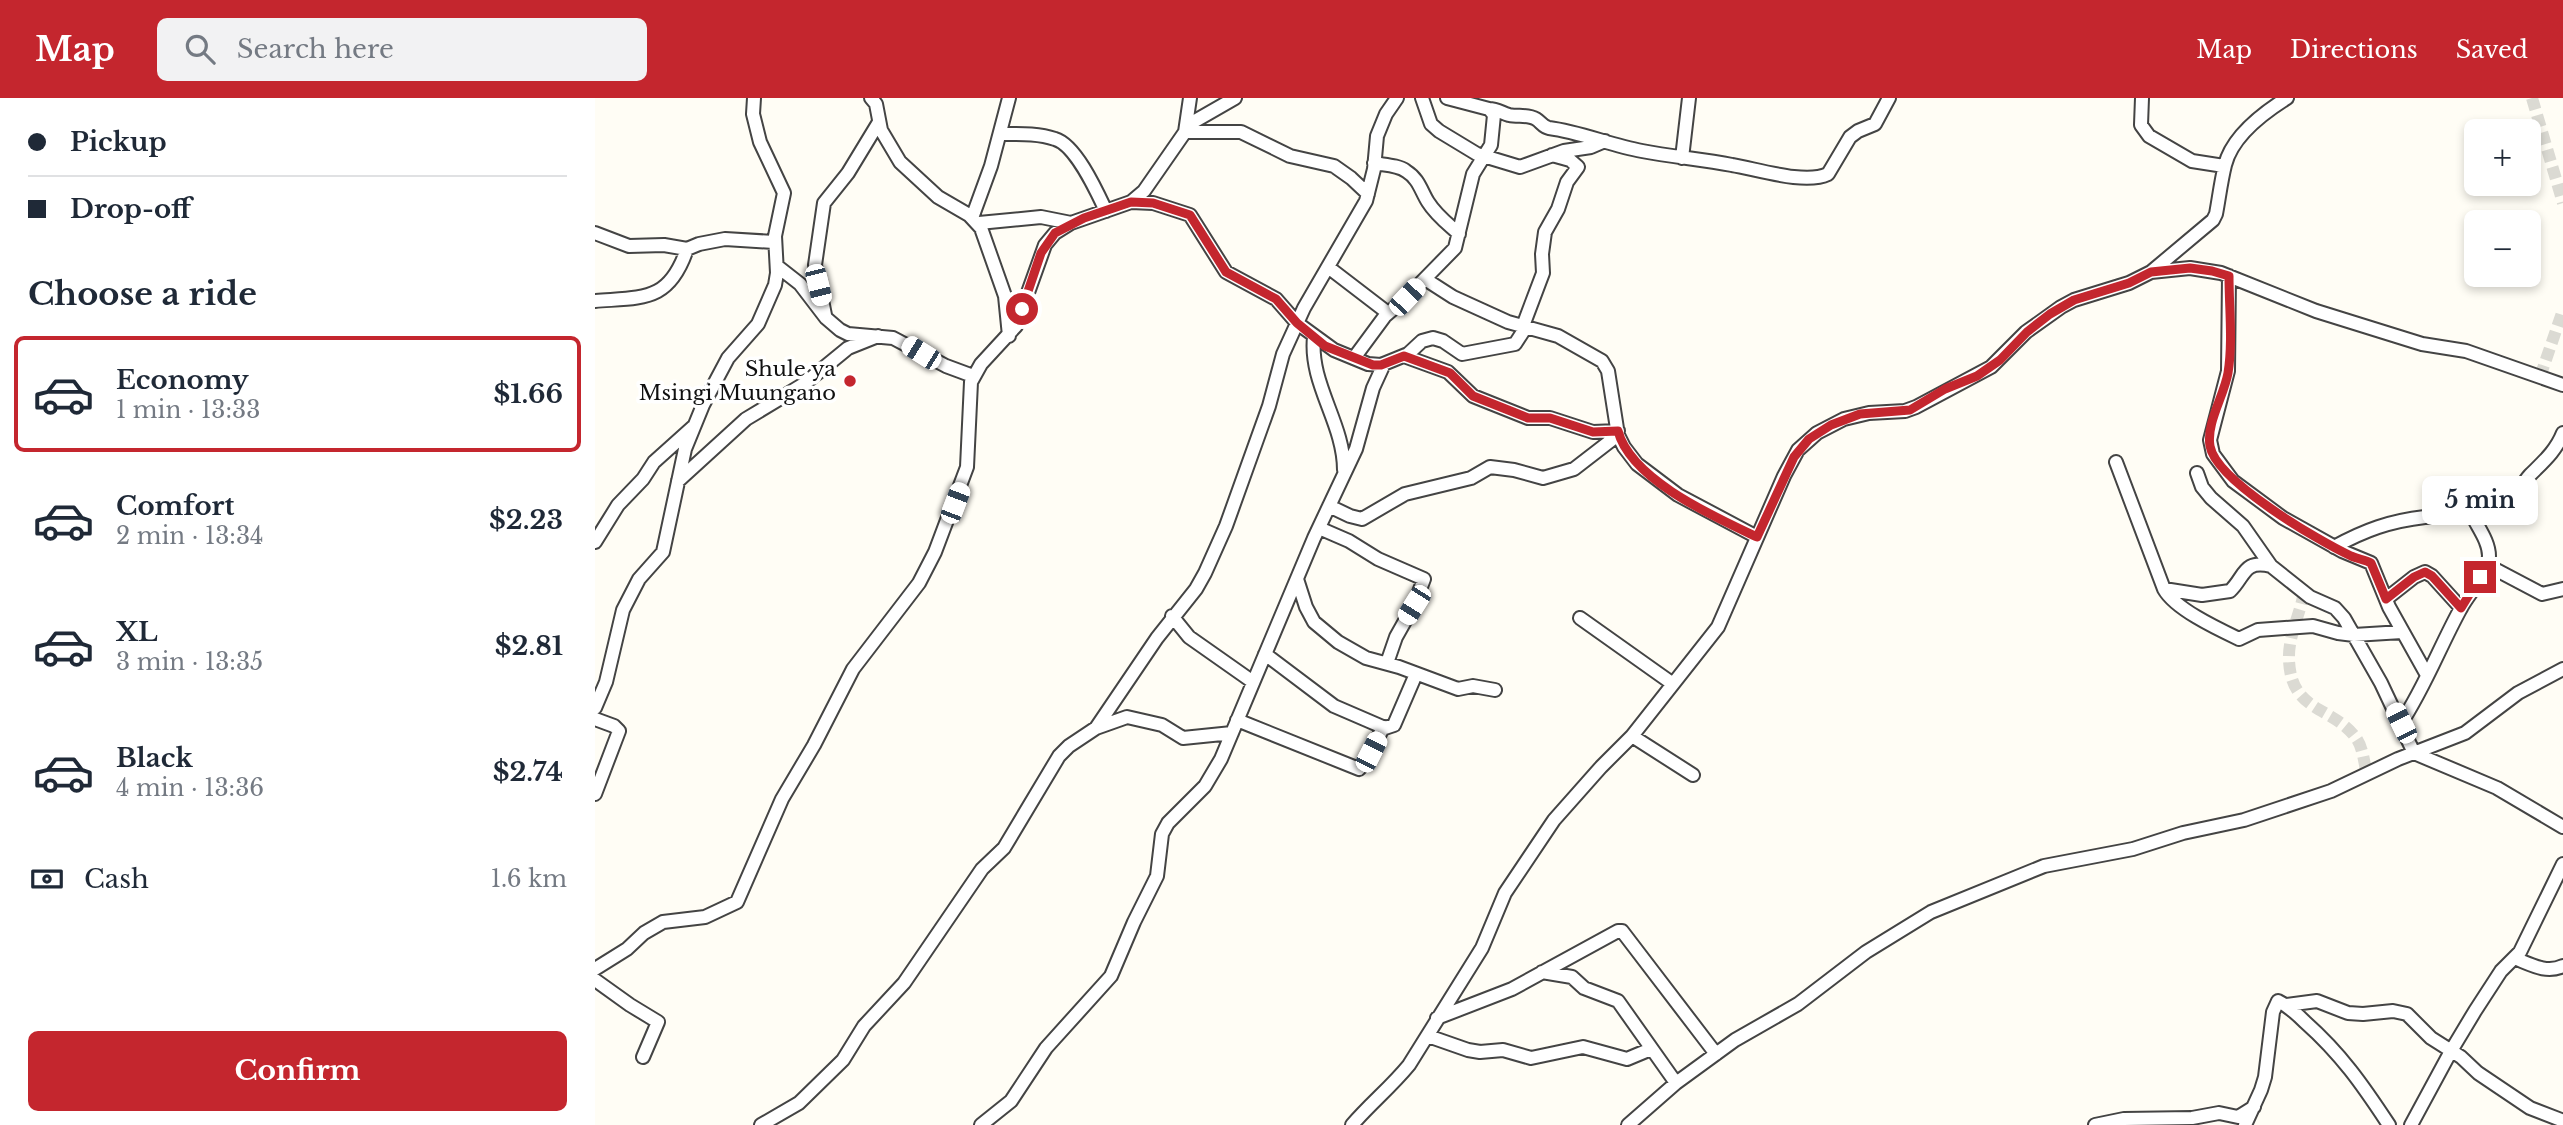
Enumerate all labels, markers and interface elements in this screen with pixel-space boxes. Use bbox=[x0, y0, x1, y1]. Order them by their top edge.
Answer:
search box bbox=[157, 18, 647, 81]
text: Map bbox=[35, 29, 115, 70]
icon: search bbox=[181, 30, 219, 68]
text: Search here bbox=[237, 33, 394, 65]
text: Map bbox=[2196, 35, 2252, 64]
text: Directions bbox=[2290, 35, 2418, 64]
text: Saved bbox=[2456, 35, 2528, 64]
map controls bbox=[2464, 119, 2541, 287]
button: + bbox=[2464, 119, 2541, 196]
text: Pickup bbox=[70, 126, 167, 158]
text: Drop-off bbox=[70, 193, 191, 225]
button: − bbox=[2464, 210, 2541, 287]
car bbox=[803, 262, 834, 308]
text: Choose a ride bbox=[28, 274, 257, 314]
car bbox=[1385, 274, 1430, 320]
route start bbox=[1006, 293, 1038, 325]
car bbox=[898, 333, 945, 373]
place label: Shule ya Msingi Muungano bbox=[639, 356, 836, 406]
icon: car bbox=[32, 363, 95, 426]
text: Economy bbox=[116, 364, 249, 396]
marker: Shule ya Msingi Muungano bbox=[842, 373, 858, 389]
text: $1.66 bbox=[493, 378, 563, 410]
text: 1 min · 13:33 bbox=[116, 396, 260, 424]
callout: 5 min bbox=[2422, 476, 2538, 524]
car bbox=[938, 480, 973, 526]
text: 5 min bbox=[2445, 486, 2515, 514]
icon: car bbox=[32, 489, 95, 552]
text: Comfort bbox=[116, 490, 234, 522]
text: $2.23 bbox=[489, 504, 563, 536]
text: 2 min · 13:34 bbox=[116, 522, 264, 550]
route end bbox=[2464, 561, 2496, 593]
car bbox=[1394, 582, 1435, 628]
icon: car bbox=[32, 615, 95, 678]
text: XL bbox=[116, 616, 158, 648]
text: $2.81 bbox=[495, 630, 563, 662]
text: 3 min · 13:35 bbox=[116, 648, 263, 676]
car bbox=[2383, 700, 2420, 746]
car bbox=[1353, 729, 1390, 775]
icon: car bbox=[32, 741, 95, 804]
text: Black bbox=[116, 742, 193, 774]
text: $2.74 bbox=[493, 756, 563, 788]
text: 4 min · 13:36 bbox=[116, 774, 264, 802]
icon: cash bbox=[28, 860, 66, 898]
text: Cash bbox=[84, 863, 149, 895]
text: 1.6 km bbox=[491, 865, 567, 893]
button: Confirm bbox=[28, 1031, 567, 1111]

